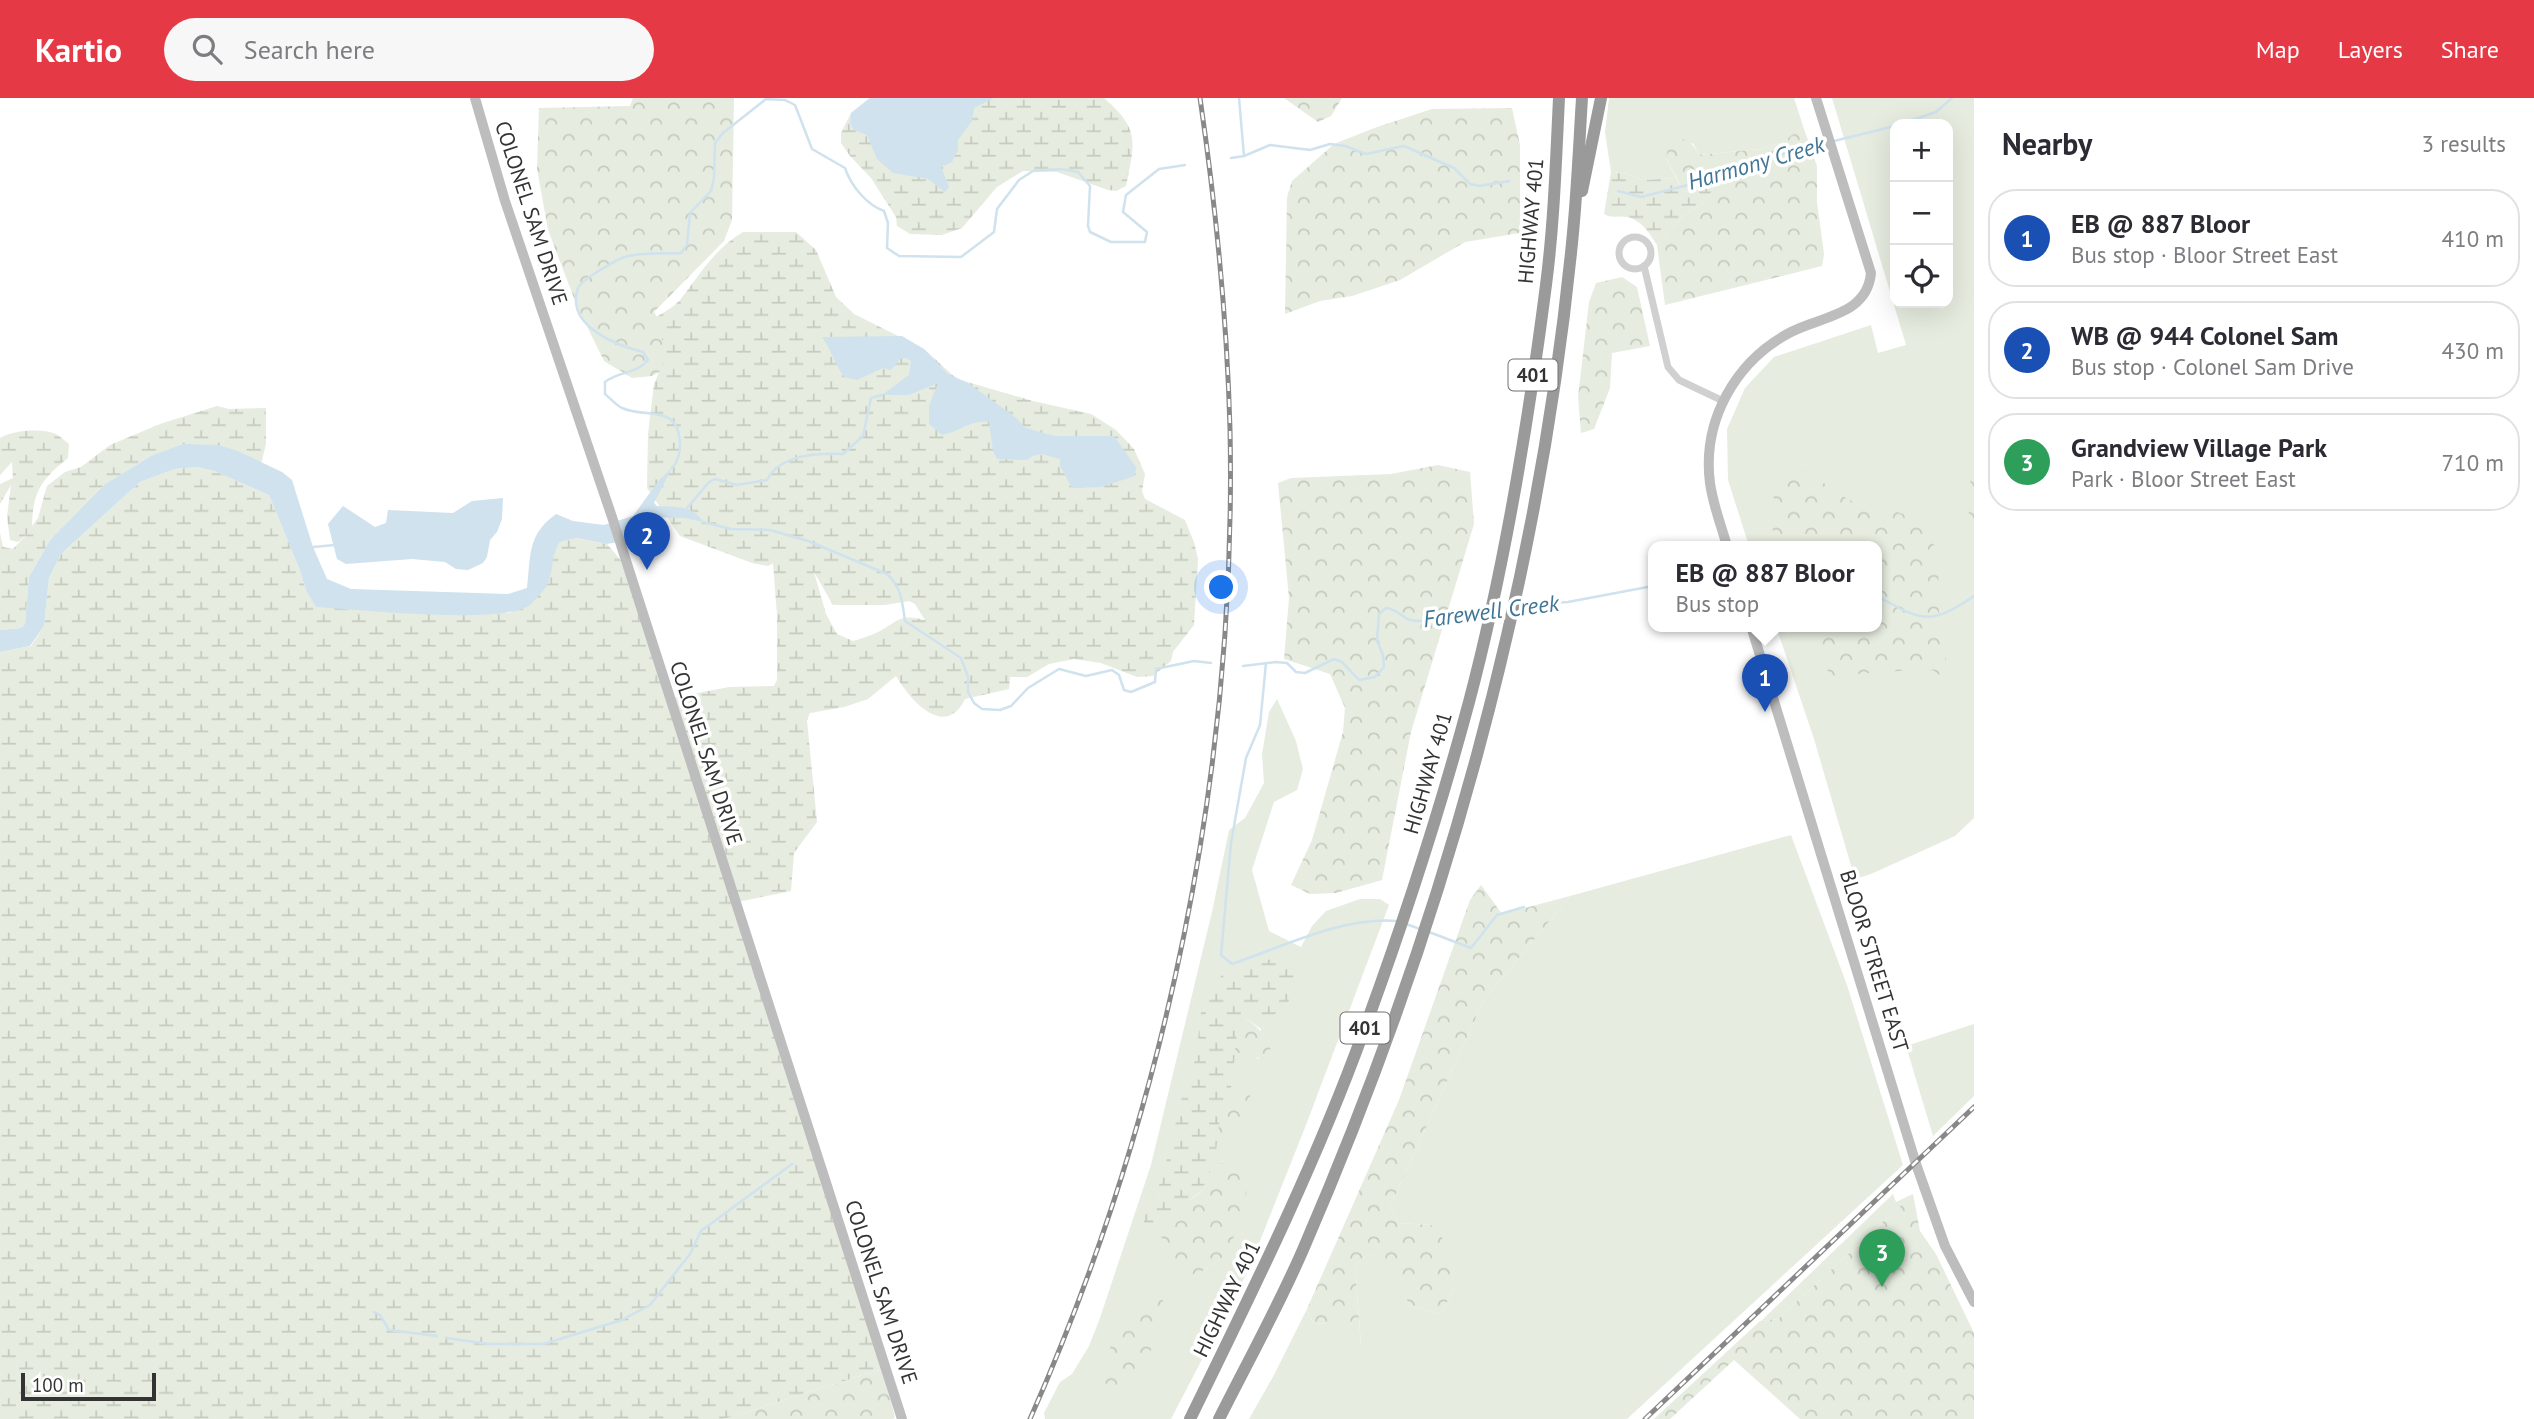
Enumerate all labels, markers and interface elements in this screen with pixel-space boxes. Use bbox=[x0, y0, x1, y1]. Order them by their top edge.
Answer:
search box bbox=[164, 18, 654, 81]
text: Kartio bbox=[35, 28, 122, 71]
icon: search bbox=[188, 30, 226, 68]
text: Search here bbox=[244, 33, 375, 66]
text: Map bbox=[2256, 34, 2300, 65]
text: Layers bbox=[2338, 34, 2403, 65]
text: Share bbox=[2441, 34, 2499, 65]
street label: COLONEL SAM DRIVE bbox=[489, 117, 574, 308]
map controls bbox=[1890, 119, 1953, 308]
button: + bbox=[1890, 119, 1953, 182]
text: Nearby bbox=[2002, 124, 2092, 163]
water label: Harmony Creek bbox=[1684, 129, 1829, 196]
text: 3 results bbox=[2422, 129, 2506, 158]
street label: HIGHWAY 401 bbox=[1512, 157, 1549, 285]
button: − bbox=[1890, 182, 1953, 245]
text: EB @ 887 Bloor bbox=[2071, 207, 2250, 240]
text: 1 bbox=[2020, 224, 2034, 253]
text: 410 m bbox=[2442, 224, 2504, 253]
text: Bus stop · Bloor Street East bbox=[2071, 240, 2338, 269]
button: locate bbox=[1890, 245, 1953, 308]
text: WB @ 944 Colonel Sam bbox=[2071, 319, 2338, 352]
text: 2 bbox=[2020, 336, 2034, 365]
text: 430 m bbox=[2442, 336, 2504, 365]
text: Bus stop · Colonel Sam Drive bbox=[2071, 352, 2354, 381]
road number: 401 bbox=[1508, 360, 1558, 390]
text: Grandview Village Park bbox=[2071, 431, 2327, 464]
text: 3 bbox=[2020, 448, 2034, 477]
text: 710 m bbox=[2442, 448, 2504, 477]
text: Park · Bloor Street East bbox=[2071, 464, 2296, 493]
pin: 2 bbox=[624, 512, 670, 570]
popup bbox=[1648, 541, 1882, 632]
text: EB @ 887 Bloor bbox=[1675, 556, 1855, 589]
your location bbox=[1204, 570, 1238, 604]
water label: Farewell Creek bbox=[1421, 588, 1562, 633]
text: Bus stop bbox=[1675, 589, 1759, 618]
pin: 1 bbox=[1742, 654, 1788, 712]
street label: COLONEL SAM DRIVE bbox=[664, 657, 749, 848]
street label: HIGHWAY 401 bbox=[1397, 709, 1458, 837]
street label: BLOOR STREET EAST bbox=[1834, 866, 1915, 1056]
road number: 401 bbox=[1340, 1012, 1390, 1044]
street label: COLONEL SAM DRIVE bbox=[839, 1196, 924, 1387]
pin: 3 bbox=[1859, 1229, 1905, 1287]
street label: HIGHWAY 401 bbox=[1187, 1236, 1266, 1361]
scale bar bbox=[21, 1370, 156, 1402]
text: 100 m bbox=[32, 1373, 84, 1397]

